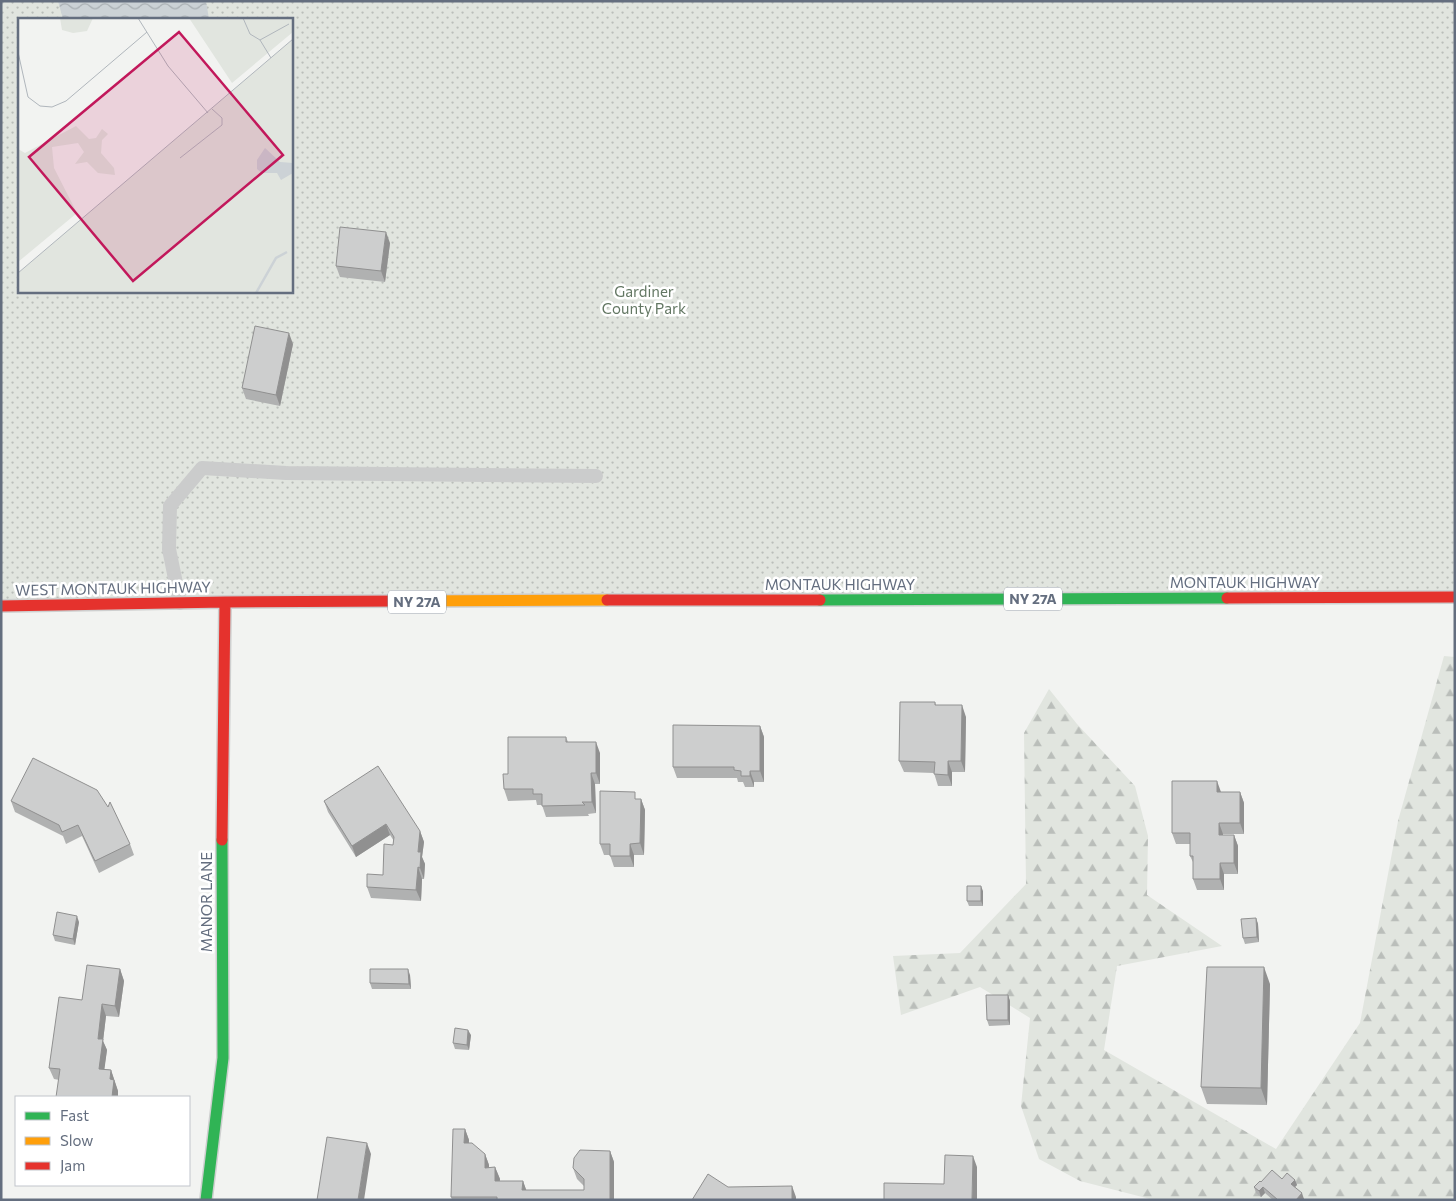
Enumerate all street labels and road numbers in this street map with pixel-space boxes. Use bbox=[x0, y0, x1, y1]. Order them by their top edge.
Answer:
street label: MONTAUK HIGHWAY bbox=[1170, 573, 1320, 591]
street label: MONTAUK HIGHWAY bbox=[765, 575, 915, 593]
street label: WEST MONTAUK HIGHWAY bbox=[15, 577, 211, 599]
road number: NY 27A bbox=[1004, 588, 1062, 610]
road number: NY 27A bbox=[388, 590, 446, 614]
street label: MANOR LANE bbox=[197, 852, 215, 952]

